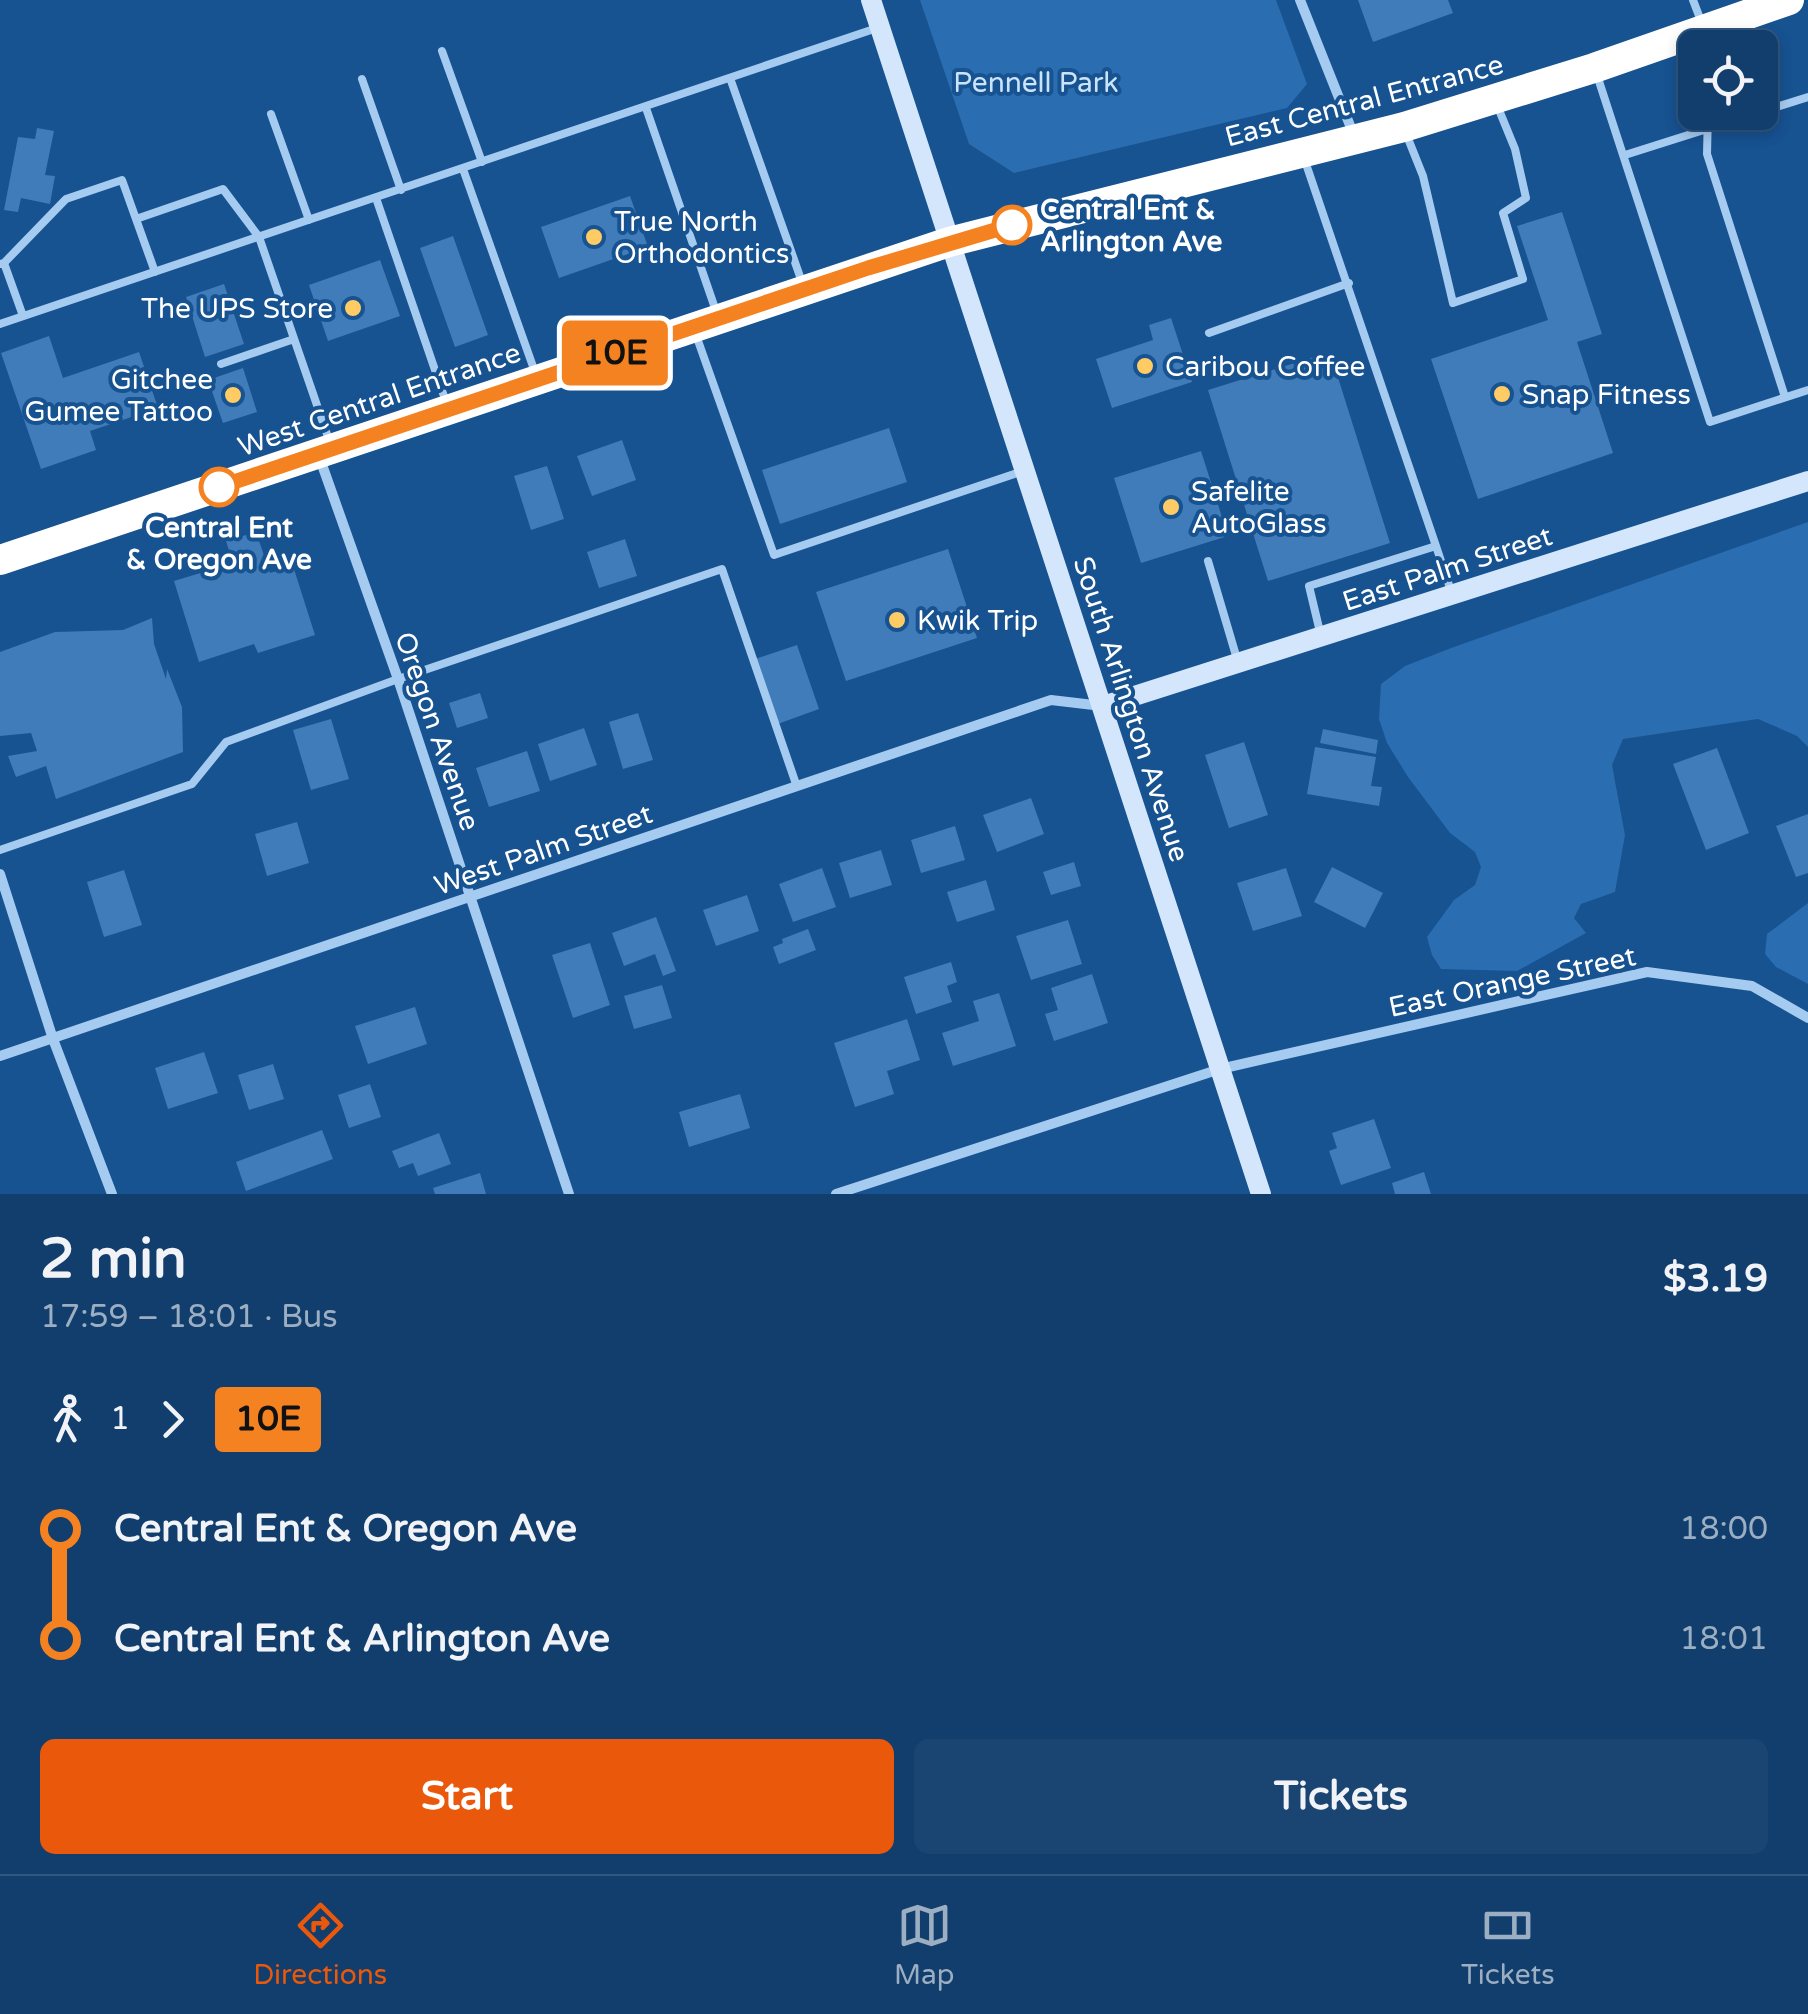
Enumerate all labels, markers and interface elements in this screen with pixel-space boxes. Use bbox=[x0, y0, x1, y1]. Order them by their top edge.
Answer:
map controls bbox=[1678, 30, 1778, 130]
button: locate bbox=[1678, 30, 1778, 130]
street label: East Central Entrance bbox=[1221, 47, 1507, 155]
park label: Pennell Park bbox=[953, 66, 1119, 100]
place label: Central Ent & Arlington Ave bbox=[1040, 193, 1222, 259]
place label: True North Orthodontics bbox=[614, 205, 789, 271]
marker: Central Ent & Arlington Ave bbox=[993, 206, 1031, 244]
marker: True North Orthodontics bbox=[583, 226, 605, 248]
place label: The UPS Store bbox=[141, 292, 333, 326]
marker: The UPS Store bbox=[342, 297, 364, 319]
line badge: 10E bbox=[558, 320, 672, 386]
text: 10E bbox=[582, 332, 648, 374]
street label: West Central Entrance bbox=[234, 336, 525, 464]
place label: Caribou Coffee bbox=[1165, 350, 1365, 384]
marker: Caribou Coffee bbox=[1134, 355, 1156, 377]
place label: Gitchee Gumee Tattoo bbox=[25, 363, 213, 429]
place label: Snap Fitness bbox=[1522, 378, 1691, 412]
marker: Snap Fitness bbox=[1491, 383, 1513, 405]
marker: Gitchee Gumee Tattoo bbox=[222, 384, 244, 406]
marker: Central Ent & Oregon Ave bbox=[200, 468, 238, 506]
place label: Safelite AutoGlass bbox=[1191, 475, 1327, 541]
marker: Safelite AutoGlass bbox=[1160, 496, 1182, 518]
place label: Central Ent & Oregon Ave bbox=[126, 511, 312, 577]
street label: East Palm Street bbox=[1338, 519, 1557, 619]
street label: South Arlington Avenue bbox=[1066, 553, 1196, 866]
place label: Kwik Trip bbox=[917, 604, 1038, 638]
marker: Kwik Trip bbox=[886, 609, 908, 631]
street label: Oregon Avenue bbox=[387, 628, 487, 835]
street label: West Palm Street bbox=[430, 797, 657, 903]
street label: East Orange Street bbox=[1386, 939, 1639, 1025]
text: 2 min bbox=[40, 1227, 187, 1293]
text: $3.19 bbox=[1663, 1256, 1768, 1302]
text: 17:59 – 18:01 · Bus bbox=[40, 1298, 338, 1336]
icon: walk bbox=[40, 1392, 95, 1447]
icon: forward bbox=[145, 1392, 200, 1447]
text: 10E bbox=[235, 1398, 301, 1440]
text: 1 bbox=[110, 1400, 130, 1438]
text: Central Ent & Oregon Ave bbox=[114, 1506, 577, 1552]
text: 18:00 bbox=[1679, 1510, 1768, 1548]
text: Central Ent & Arlington Ave bbox=[114, 1616, 610, 1662]
text: 18:01 bbox=[1679, 1620, 1768, 1658]
button: Start bbox=[40, 1739, 894, 1854]
button: Tickets bbox=[914, 1739, 1768, 1854]
tab: Directions bbox=[253, 1898, 387, 1992]
tab: Map bbox=[894, 1898, 954, 1992]
tab: Tickets bbox=[1461, 1898, 1555, 1992]

